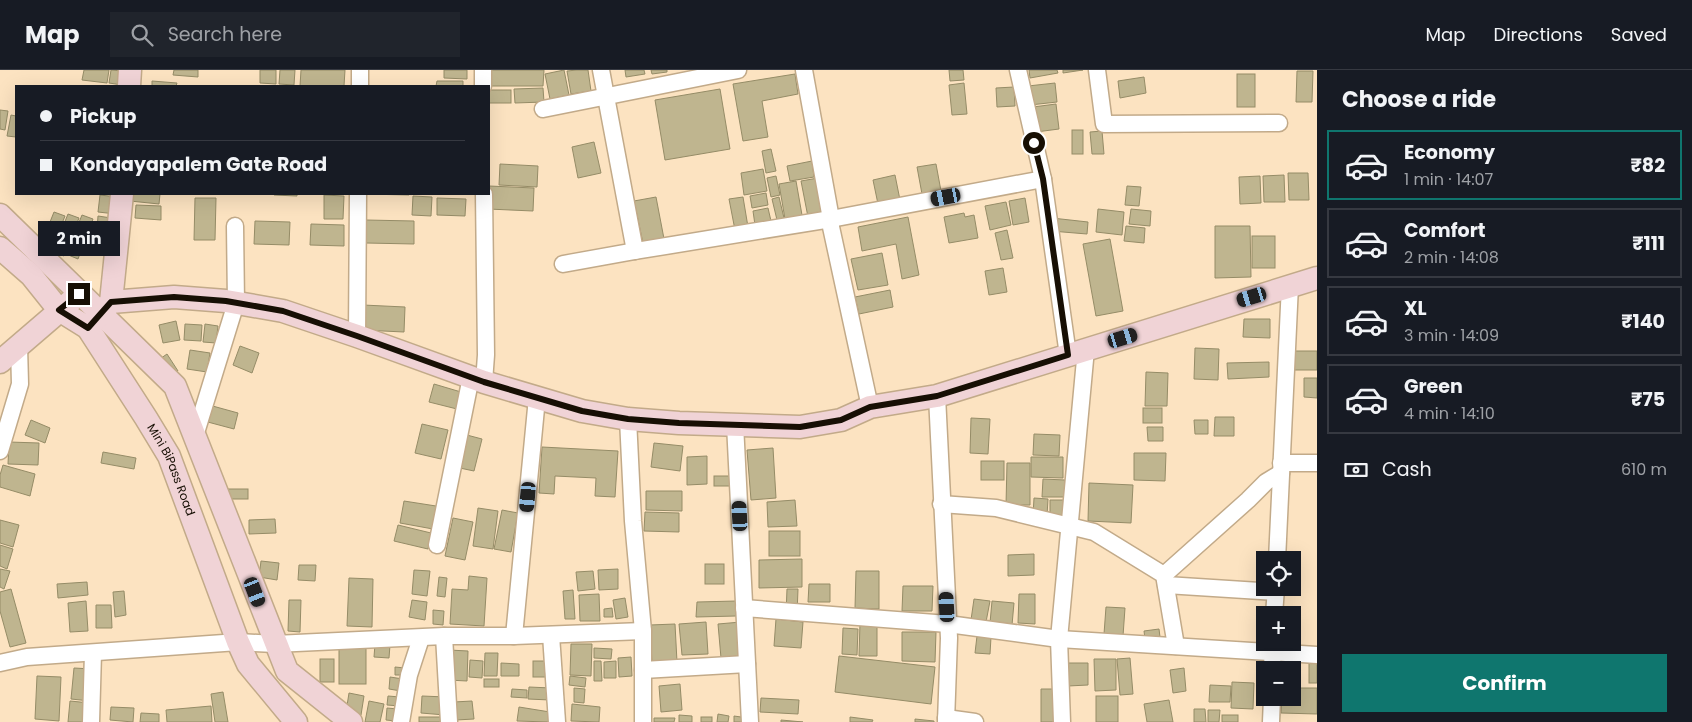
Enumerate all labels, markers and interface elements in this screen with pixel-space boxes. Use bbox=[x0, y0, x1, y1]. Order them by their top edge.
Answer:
search box bbox=[110, 12, 460, 57]
text: Map bbox=[25, 18, 80, 51]
icon: search bbox=[128, 21, 156, 49]
text: Search here bbox=[168, 21, 282, 48]
text: Map bbox=[1426, 22, 1465, 47]
text: Directions bbox=[1493, 22, 1583, 47]
text: Saved bbox=[1611, 22, 1667, 47]
text: Choose a ride bbox=[1342, 84, 1496, 115]
text: Pickup bbox=[70, 103, 136, 130]
route start bbox=[1023, 132, 1045, 154]
text: Economy bbox=[1404, 139, 1495, 166]
icon: car bbox=[1344, 143, 1389, 188]
text: Kondayapalem Gate Road bbox=[70, 151, 327, 178]
text: ₹82 bbox=[1630, 152, 1665, 179]
text: 1 min · 14:07 bbox=[1404, 168, 1493, 191]
car bbox=[929, 187, 962, 207]
text: Comfort bbox=[1404, 217, 1486, 244]
icon: car bbox=[1344, 221, 1389, 266]
callout: 2 min bbox=[38, 222, 120, 256]
text: 2 min bbox=[57, 227, 101, 250]
text: ₹111 bbox=[1632, 230, 1665, 257]
text: 2 min · 14:08 bbox=[1404, 246, 1499, 269]
route end bbox=[68, 283, 90, 305]
car bbox=[1235, 285, 1268, 309]
text: XL bbox=[1404, 295, 1427, 322]
icon: car bbox=[1344, 299, 1389, 344]
text: ₹140 bbox=[1621, 308, 1665, 335]
text: 3 min · 14:09 bbox=[1404, 324, 1499, 347]
car bbox=[1106, 326, 1139, 350]
text: Green bbox=[1404, 373, 1463, 400]
icon: car bbox=[1344, 377, 1389, 422]
text: ₹75 bbox=[1631, 386, 1665, 413]
text: 4 min · 14:10 bbox=[1404, 402, 1495, 425]
street label: Mini BiPass Road bbox=[143, 420, 199, 518]
icon: cash bbox=[1342, 456, 1370, 484]
text: Cash bbox=[1382, 456, 1432, 483]
text: 610 m bbox=[1621, 458, 1667, 481]
car bbox=[519, 481, 536, 513]
car bbox=[731, 501, 748, 531]
map controls bbox=[1256, 551, 1301, 706]
button: locate bbox=[1256, 551, 1301, 596]
car bbox=[242, 575, 267, 609]
car bbox=[938, 592, 955, 622]
button: + bbox=[1256, 606, 1301, 651]
button: Confirm bbox=[1342, 654, 1667, 712]
button: − bbox=[1256, 661, 1301, 706]

